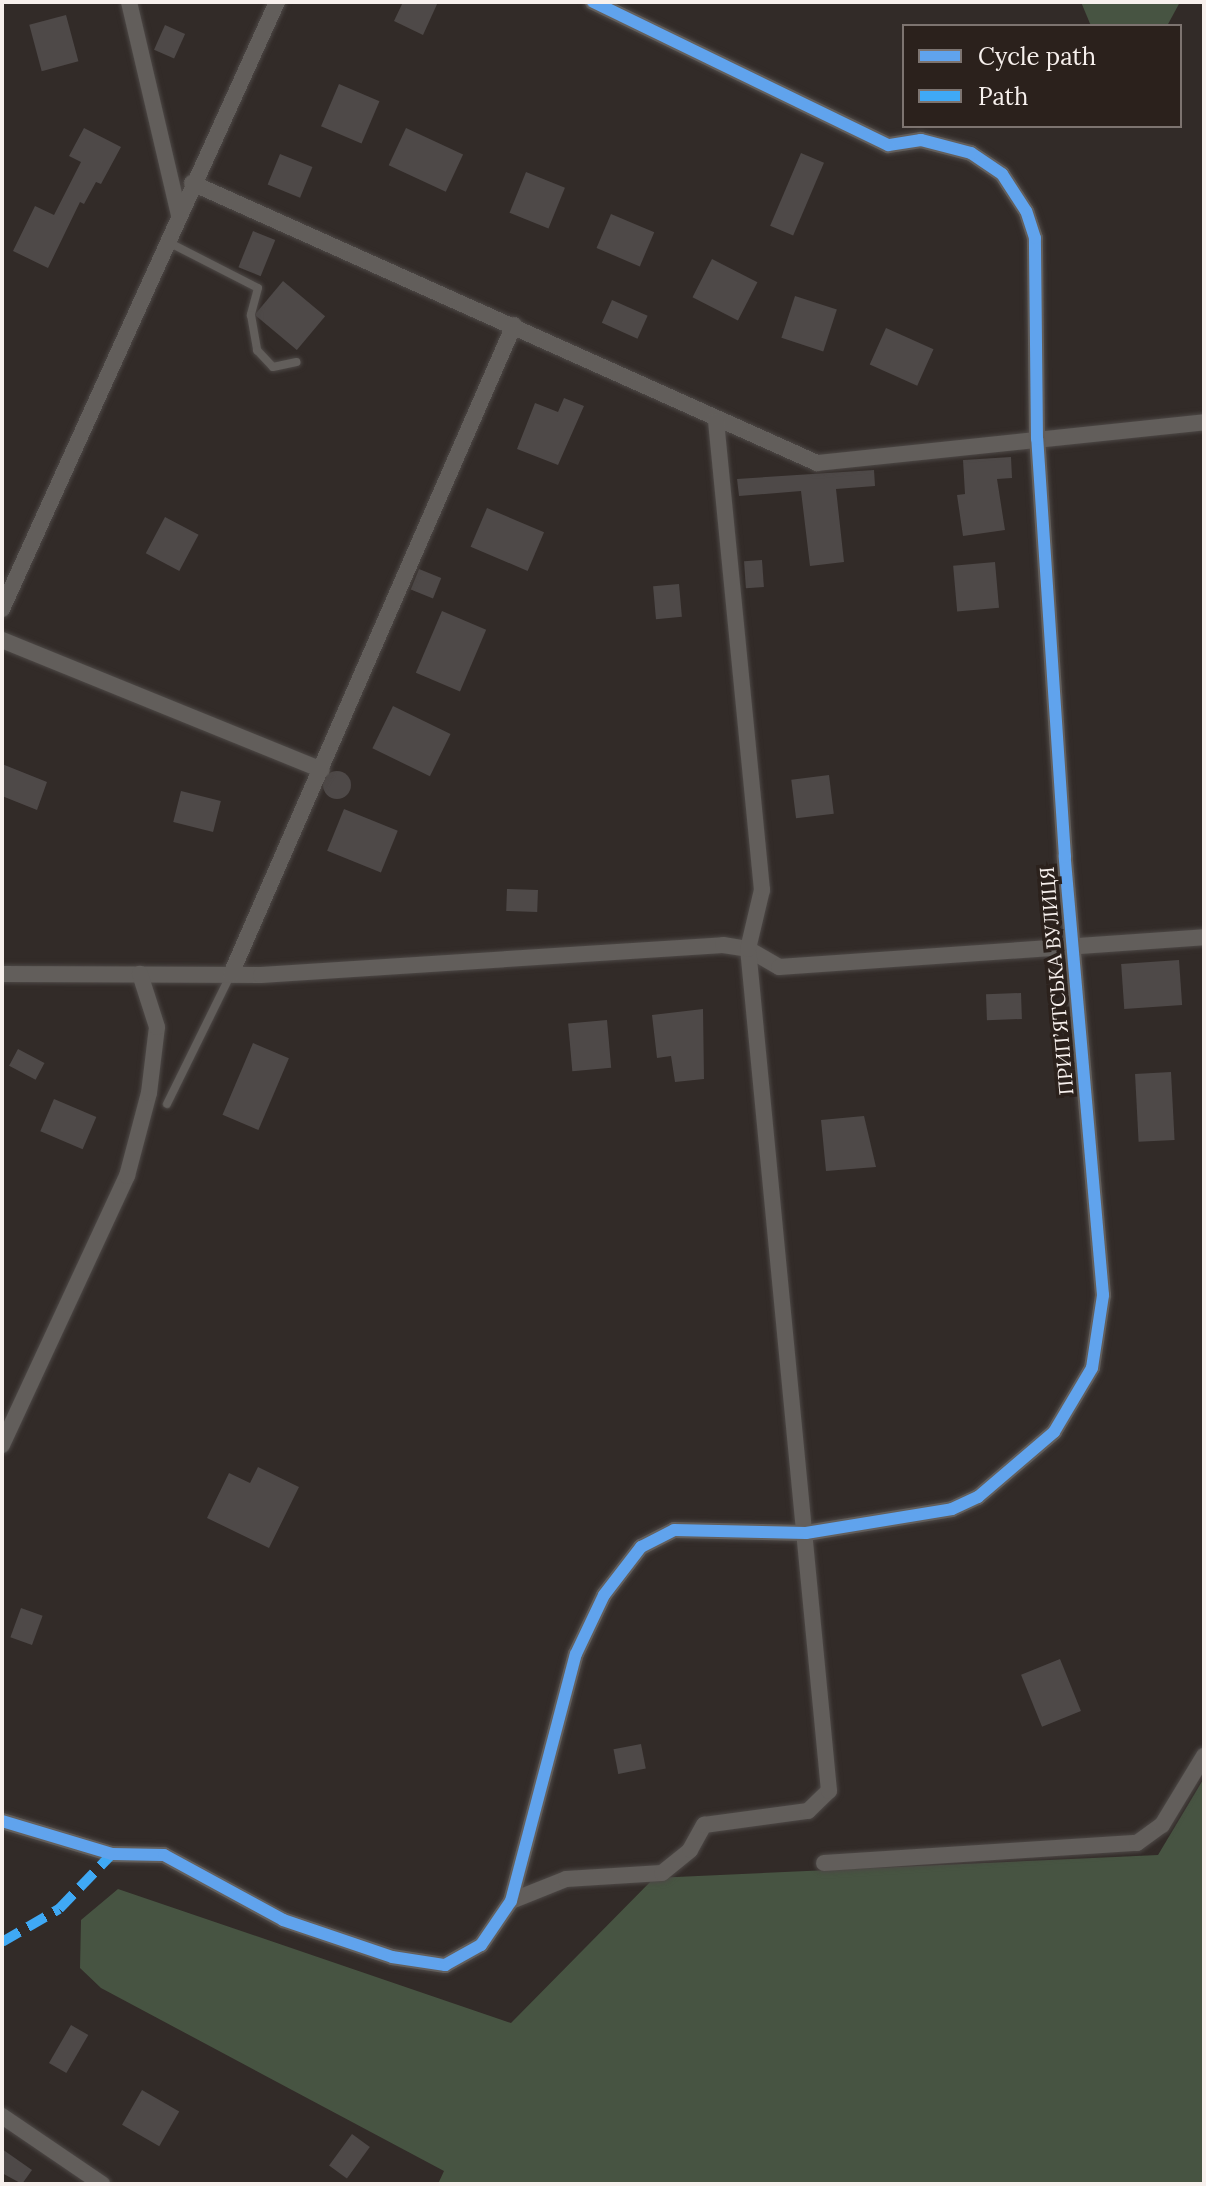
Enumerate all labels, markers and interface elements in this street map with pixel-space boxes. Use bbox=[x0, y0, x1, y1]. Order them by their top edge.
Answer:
legend bbox=[902, 24, 1182, 128]
text: Cycle path bbox=[978, 41, 1096, 72]
text: Path bbox=[978, 81, 1028, 112]
street label: ПРИП’ЯТСЬКА ВУЛИЦЯ bbox=[1034, 866, 1078, 1096]

